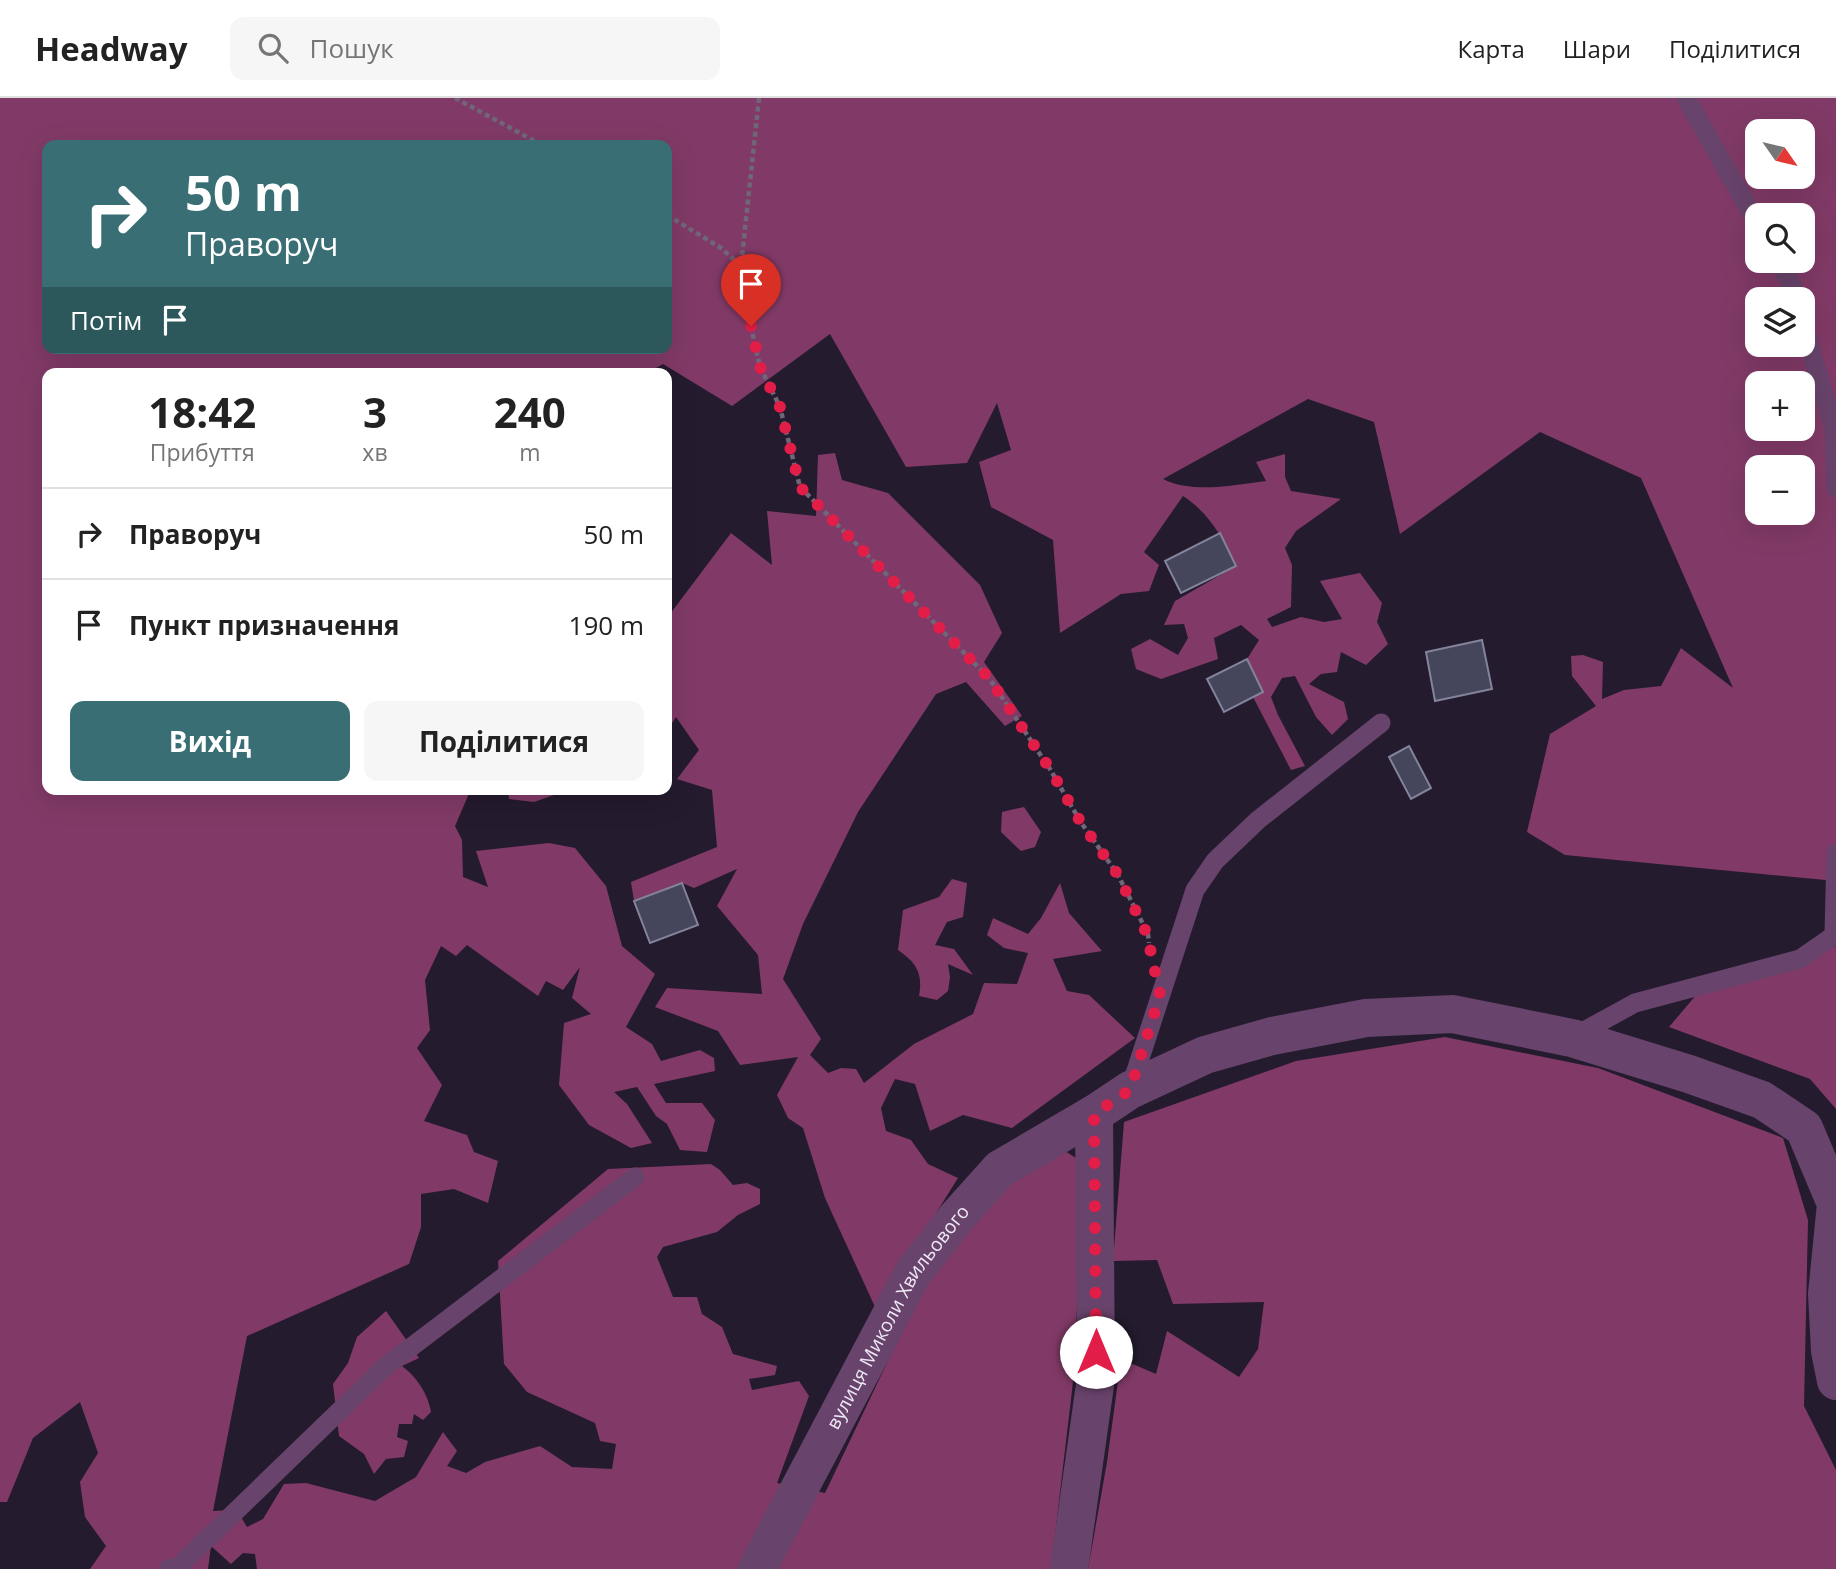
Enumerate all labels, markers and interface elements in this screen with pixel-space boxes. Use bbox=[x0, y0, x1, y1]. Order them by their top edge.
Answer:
search box bbox=[230, 17, 720, 80]
text: Headway bbox=[35, 26, 188, 71]
icon: search bbox=[254, 29, 292, 67]
text: Пошук bbox=[310, 30, 394, 66]
text: Карта bbox=[1458, 32, 1525, 65]
text: Шари bbox=[1563, 32, 1631, 65]
text: Поділитися bbox=[1669, 32, 1801, 65]
north arrow bbox=[1745, 119, 1815, 189]
map controls bbox=[1745, 119, 1815, 525]
text: 50 m bbox=[185, 159, 302, 225]
icon: right bbox=[70, 168, 161, 259]
button: search bbox=[1745, 203, 1815, 273]
text: Праворуч bbox=[185, 222, 338, 265]
pin bbox=[721, 254, 781, 326]
icon: arrive bbox=[732, 265, 770, 303]
button: layers bbox=[1745, 287, 1815, 357]
icon: arrive bbox=[156, 301, 194, 339]
text: Потім bbox=[70, 302, 142, 338]
button: + bbox=[1745, 371, 1815, 441]
text: 18:42 bbox=[148, 383, 256, 440]
text: 3 bbox=[363, 383, 387, 440]
text: 240 bbox=[494, 383, 566, 440]
text: Прибуття bbox=[150, 436, 255, 468]
text: хв bbox=[362, 436, 388, 468]
text: m bbox=[519, 436, 540, 468]
button: − bbox=[1745, 455, 1815, 525]
icon: right bbox=[70, 515, 108, 553]
text: Праворуч bbox=[129, 516, 261, 552]
text: 50 m bbox=[583, 516, 644, 552]
icon: arrive bbox=[70, 606, 108, 644]
text: Пункт призначення bbox=[129, 607, 399, 643]
text: 190 m bbox=[569, 607, 644, 643]
button: Вихід bbox=[70, 701, 350, 781]
button: Поділитися bbox=[364, 701, 644, 781]
street label: вулиця Миколи Хвильового bbox=[820, 1199, 975, 1434]
position arrow bbox=[1059, 1315, 1133, 1389]

